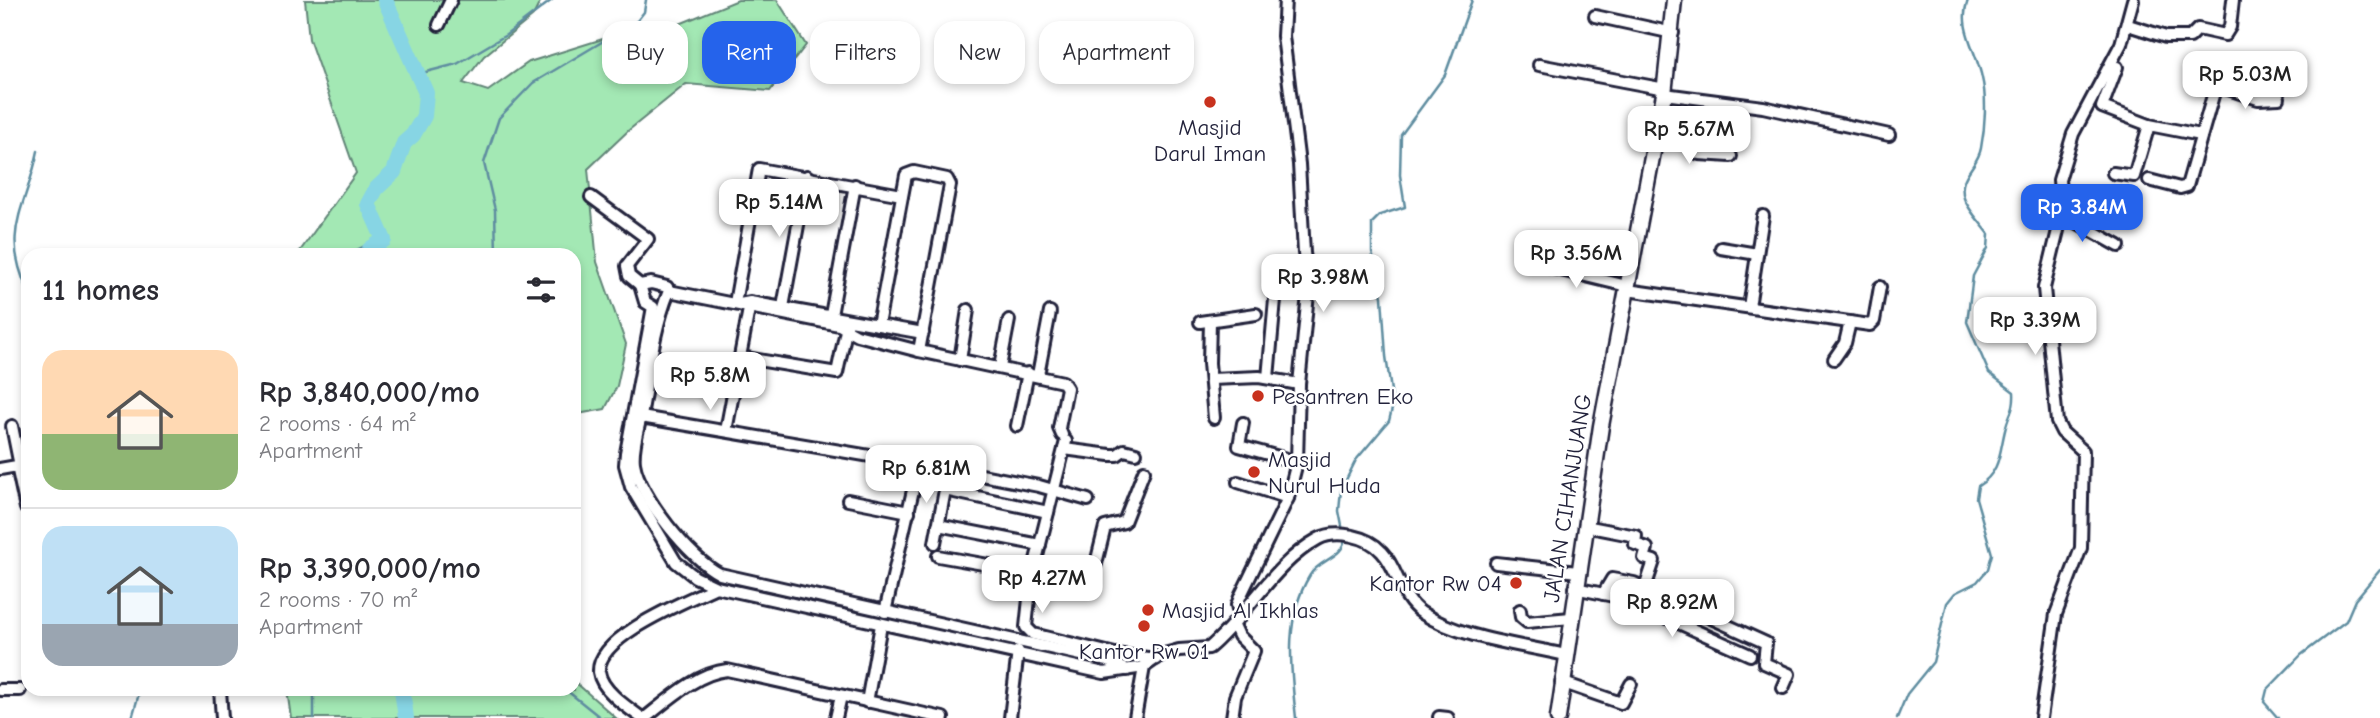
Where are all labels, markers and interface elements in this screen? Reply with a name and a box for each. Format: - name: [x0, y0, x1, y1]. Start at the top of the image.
- chip: Buy: [602, 21, 688, 84]
- chip: Rent: [702, 21, 796, 84]
- chip: Filters: [810, 21, 920, 84]
- chip: New: [934, 21, 1025, 84]
- chip: Apartment: [1039, 21, 1194, 84]
- pin: Rp 5.03M: [2173, 52, 2317, 111]
- text: Rp 5.03M: [2199, 60, 2292, 87]
- marker: Masjid Darul Iman: [1202, 94, 1218, 110]
- pin: Rp 5.67M: [1617, 106, 1761, 166]
- place label: Masjid Darul Iman: [1154, 114, 1266, 167]
- text: Rp 5.67M: [1644, 115, 1734, 142]
- pin: Rp 5.14M: [707, 180, 851, 239]
- pin: Rp 3.84M: [2010, 184, 2154, 244]
- text: Rp 5.14M: [735, 188, 823, 215]
- text: Rp 3.84M: [2037, 193, 2127, 220]
- pin: Rp 3.56M: [1504, 230, 1648, 290]
- text: Rp 3.56M: [1530, 239, 1622, 266]
- pin: Rp 3.98M: [1251, 254, 1395, 314]
- text: Rp 3.98M: [1277, 263, 1369, 290]
- icon: filters: [522, 271, 560, 309]
- text: 11 homes: [42, 273, 159, 308]
- pin: Rp 3.39M: [1963, 298, 2107, 357]
- text: Rp 3.39M: [1990, 306, 2081, 333]
- pin: Rp 5.8M: [645, 352, 775, 412]
- text: Rp 5.8M: [670, 361, 750, 388]
- text: Rp 3,840,000/mo: [259, 375, 480, 410]
- icon: home: [98, 378, 182, 462]
- place label: Pesantren Eko: [1272, 383, 1413, 410]
- marker: Pesantren Eko: [1250, 388, 1266, 404]
- street label: JALAN CIHANJUANG: [1538, 392, 1597, 604]
- text: 2 rooms · 64 m²: [259, 410, 416, 437]
- text: Apartment: [259, 437, 362, 464]
- pin: Rp 6.81M: [854, 446, 998, 505]
- place label: Masjid Nurul Huda: [1268, 446, 1381, 499]
- text: Rp 6.81M: [881, 454, 971, 481]
- marker: Masjid Nurul Huda: [1246, 464, 1262, 480]
- text: Rp 3,390,000/mo: [259, 551, 481, 586]
- icon: home: [98, 554, 182, 638]
- pin: Rp 4.27M: [970, 556, 1114, 615]
- text: Rp 4.27M: [998, 564, 1086, 591]
- place label: Kantor Rw 04: [1369, 570, 1502, 597]
- marker: Kantor Rw 04: [1508, 575, 1524, 591]
- pin: Rp 8.92M: [1600, 580, 1744, 639]
- text: 2 rooms · 70 m²: [259, 586, 417, 613]
- text: Rp 8.92M: [1626, 588, 1718, 615]
- place label: Masjid Al Ikhlas: [1162, 597, 1318, 624]
- marker: Masjid Al Ikhlas: [1140, 602, 1156, 618]
- text: Apartment: [259, 613, 362, 640]
- marker: Kantor Rw 01: [1136, 618, 1152, 634]
- place label: Kantor Rw 01: [1079, 638, 1209, 665]

